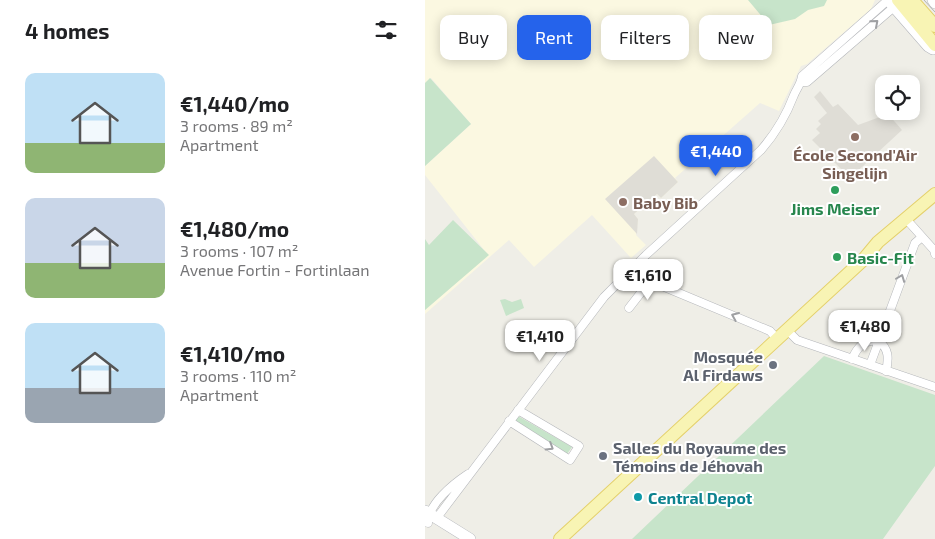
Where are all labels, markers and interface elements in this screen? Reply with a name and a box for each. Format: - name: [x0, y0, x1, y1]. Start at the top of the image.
- chip: Buy: [440, 15, 507, 60]
- chip: Rent: [517, 15, 591, 60]
- chip: Filters: [601, 15, 689, 60]
- chip: New: [699, 15, 772, 60]
- icon: filters: [372, 16, 400, 44]
- text: 4 homes: [25, 18, 109, 43]
- one-way arrow: [869, 20, 878, 29]
- map controls: [875, 75, 920, 120]
- button: locate: [875, 75, 920, 120]
- text: €1,440/mo: [180, 91, 289, 116]
- icon: home: [65, 93, 125, 153]
- text: 3 rooms · 89 m²: [180, 116, 293, 135]
- marker: École Second'Air Singelijn: [849, 131, 861, 143]
- pin: €1,440: [675, 134, 757, 177]
- text: Apartment: [180, 135, 259, 154]
- text: €1,440: [690, 141, 742, 160]
- place label: École Second'Air Singelijn: [793, 145, 917, 182]
- marker: Jims Meiser: [829, 184, 841, 196]
- place label: Baby Bib: [633, 193, 698, 213]
- marker: Baby Bib: [617, 196, 629, 208]
- place label: Jims Meiser: [791, 199, 880, 218]
- text: €1,480/mo: [180, 216, 289, 241]
- icon: home: [65, 218, 125, 278]
- text: 3 rooms · 107 m²: [180, 241, 298, 260]
- place label: Basic-Fit: [847, 248, 914, 267]
- marker: Basic-Fit: [831, 251, 843, 263]
- pin: €1,610: [607, 258, 689, 301]
- text: Avenue Fortin - Fortinlaan: [180, 260, 370, 279]
- text: €1,610: [624, 265, 672, 284]
- one-way arrow: [895, 275, 905, 283]
- pin: €1,480: [824, 310, 906, 352]
- one-way arrow: [731, 312, 740, 323]
- text: €1,480: [839, 316, 891, 335]
- pin: €1,410: [499, 320, 581, 362]
- text: €1,410: [516, 326, 564, 345]
- text: €1,410/mo: [180, 341, 285, 366]
- icon: home: [65, 343, 125, 403]
- place label: Mosquée Al Firdaws: [683, 347, 763, 384]
- marker: Mosquée Al Firdaws: [767, 359, 779, 371]
- text: 3 rooms · 110 m²: [180, 366, 297, 385]
- text: Apartment: [180, 385, 259, 404]
- place label: Salles du Royaume des Témoins de Jéhovah: [613, 438, 786, 475]
- one-way arrow: [545, 441, 554, 451]
- marker: Salles du Royaume des Témoins de Jéhovah: [597, 450, 609, 462]
- place label: Central Depot: [648, 488, 753, 507]
- marker: Central Depot: [632, 491, 644, 503]

